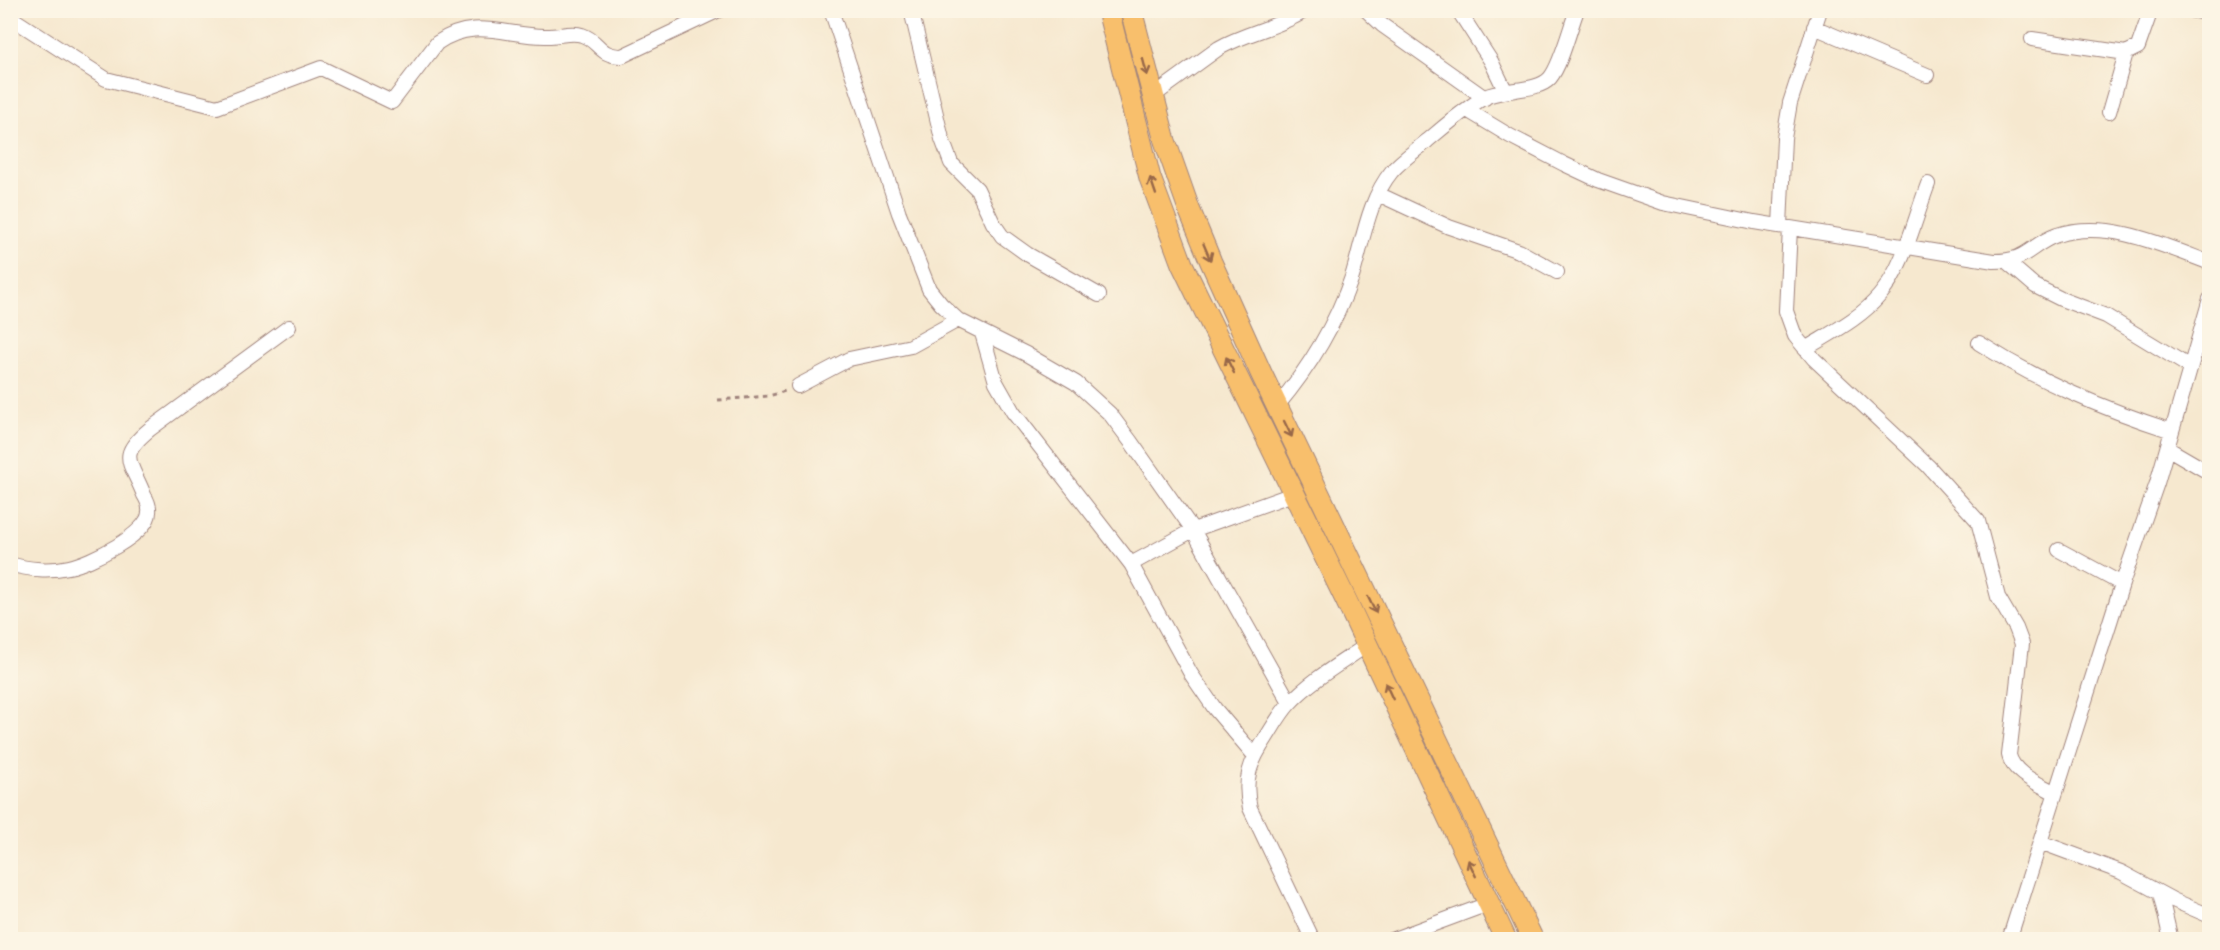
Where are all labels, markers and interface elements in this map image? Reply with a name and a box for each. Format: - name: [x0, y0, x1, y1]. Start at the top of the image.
- one-way arrow: [1139, 58, 1151, 77]
- one-way arrow: [1147, 177, 1158, 196]
- one-way arrow: [1202, 242, 1213, 261]
- one-way arrow: [1224, 356, 1236, 374]
- one-way arrow: [1282, 420, 1294, 438]
- one-way arrow: [1367, 596, 1379, 614]
- one-way arrow: [1382, 683, 1394, 701]
- one-way arrow: [1465, 859, 1477, 877]

